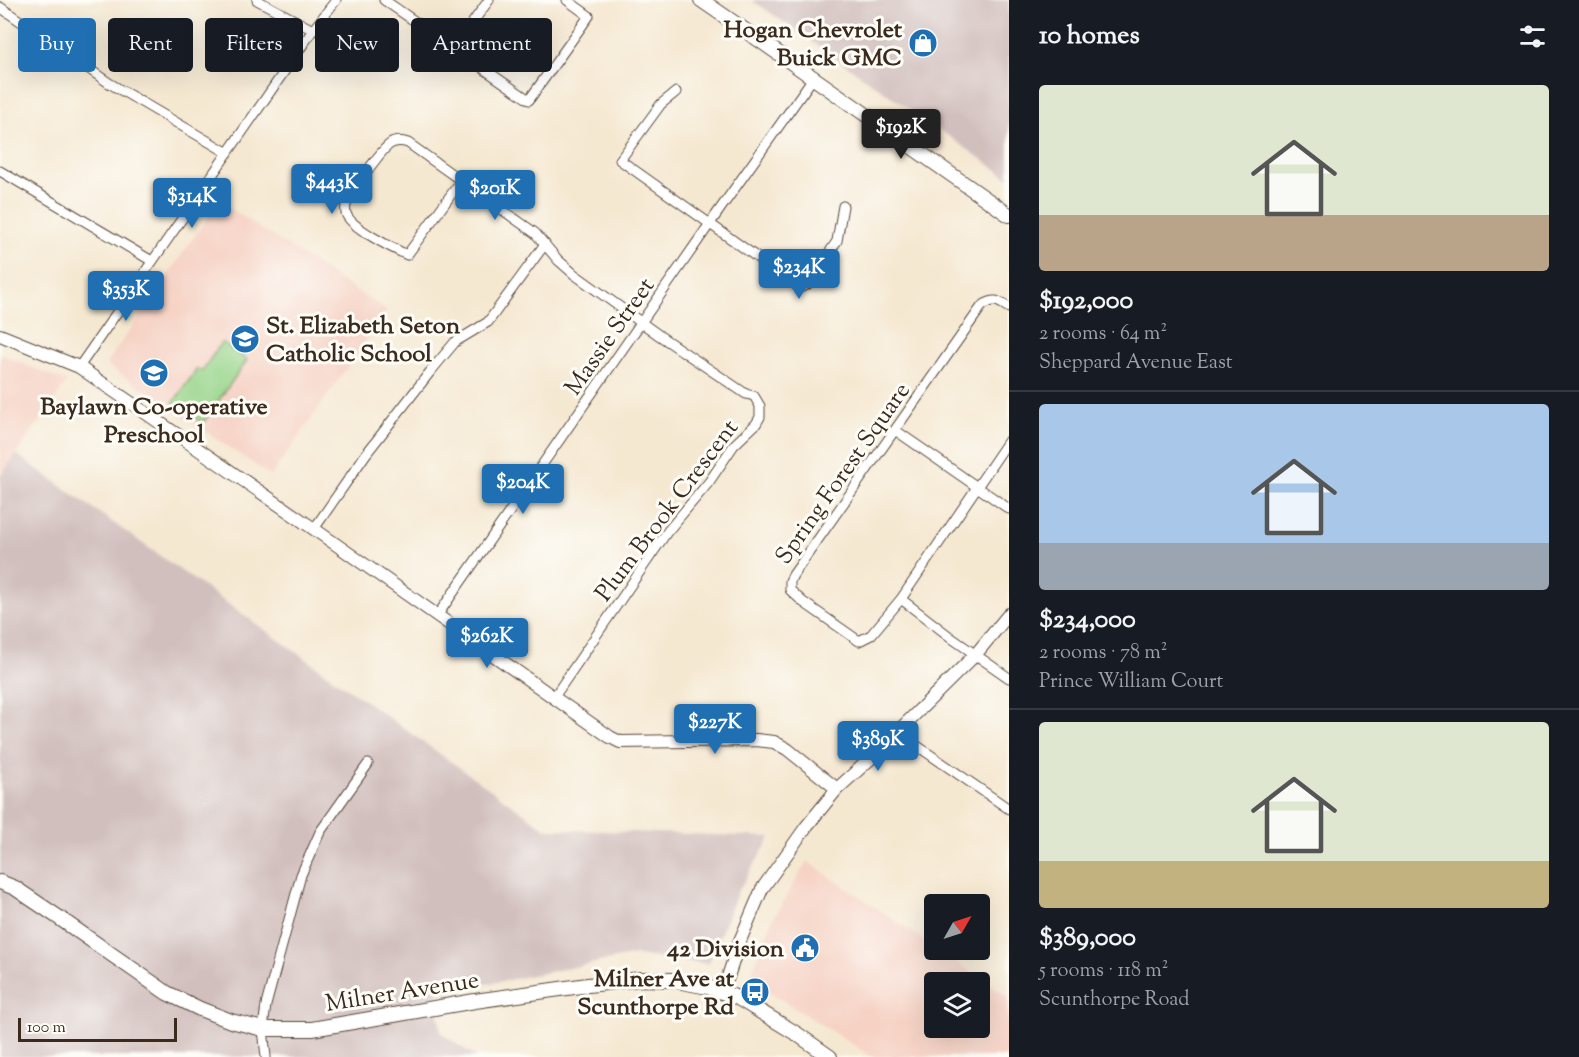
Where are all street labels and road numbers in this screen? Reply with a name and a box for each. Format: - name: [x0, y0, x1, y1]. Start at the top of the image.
- street label: Massie Street: [557, 271, 664, 403]
- street label: Spring Forest Square: [768, 376, 919, 572]
- street label: Plum Brook Crescent: [588, 413, 747, 609]
- street label: Milner Avenue: [323, 964, 482, 1022]

